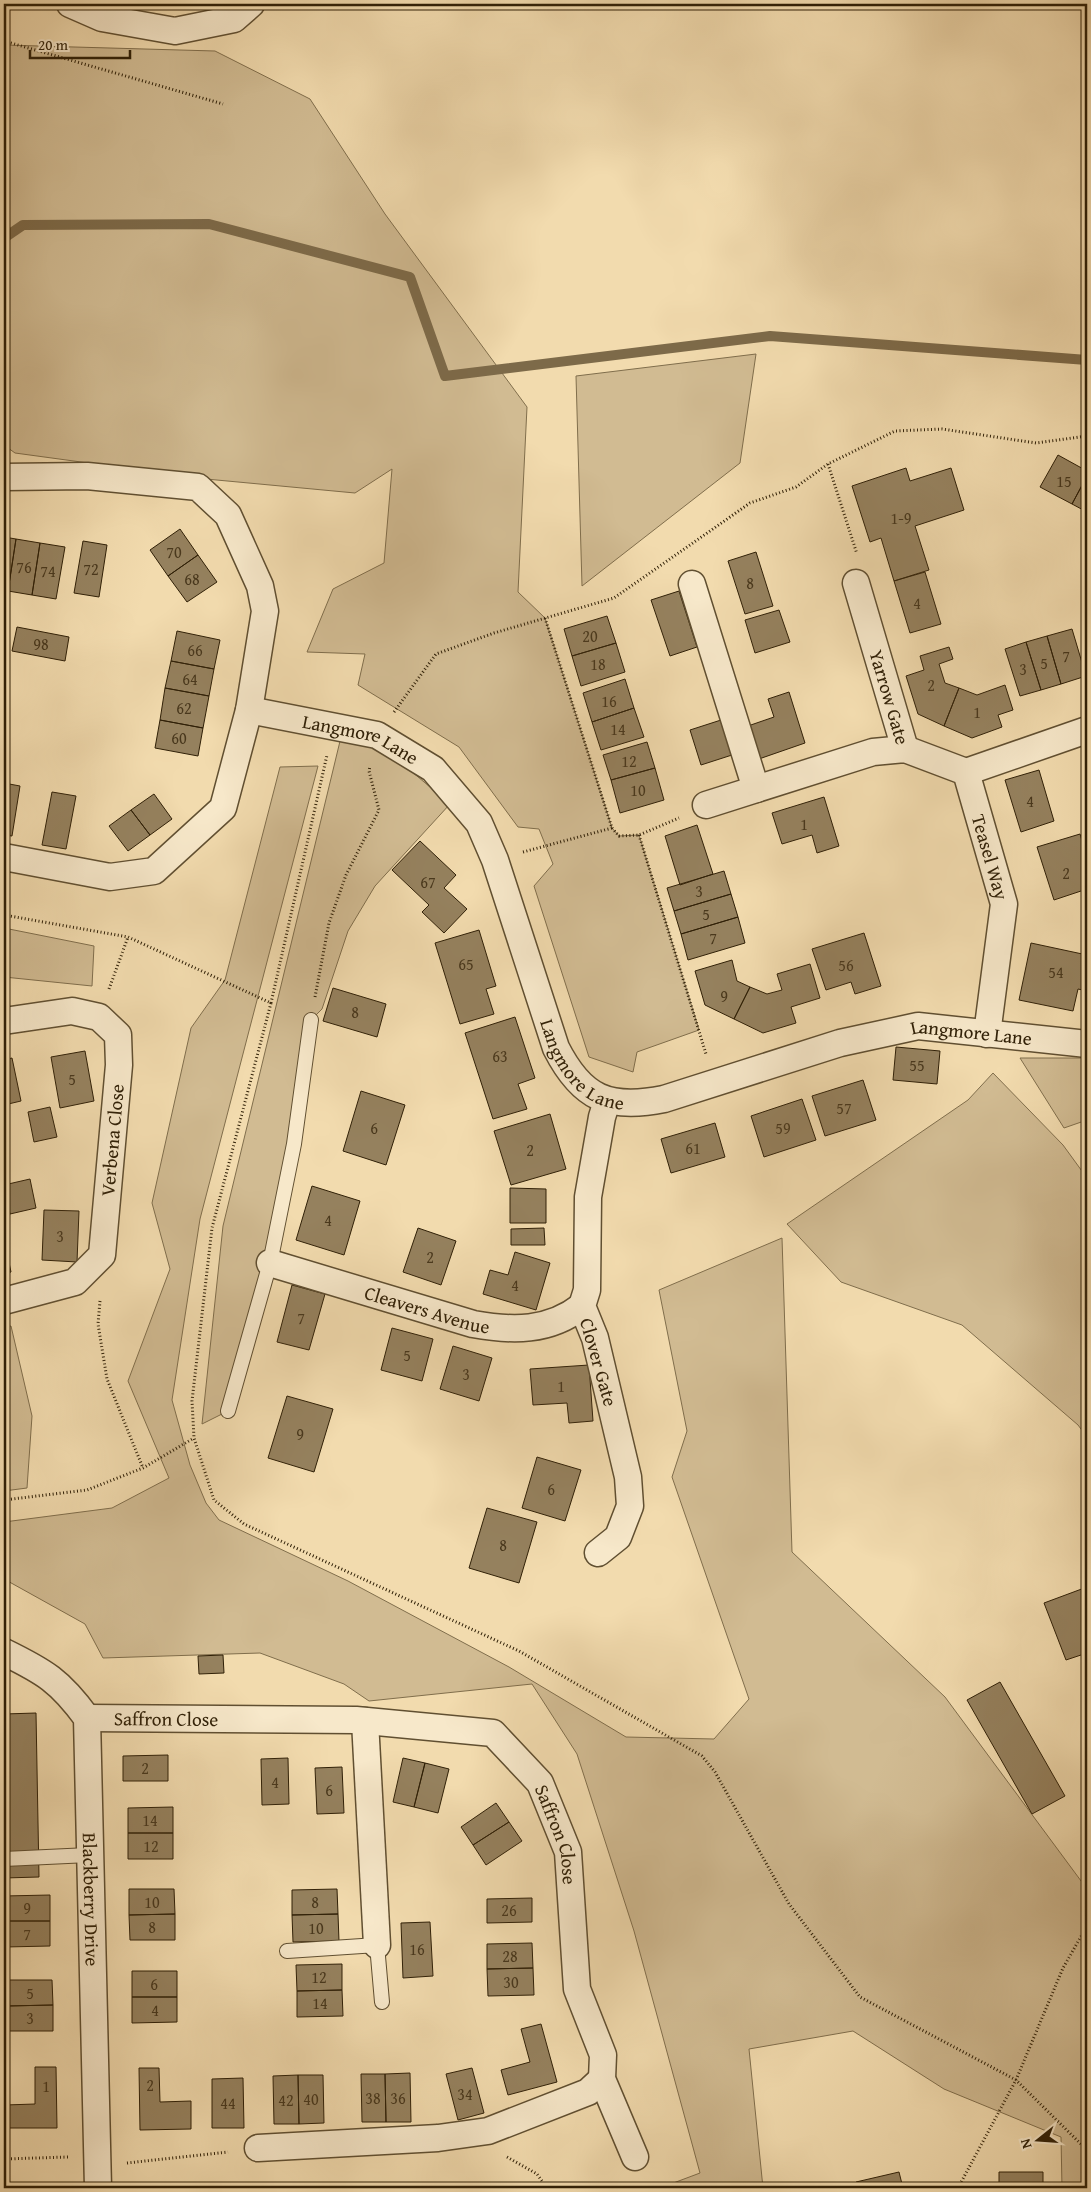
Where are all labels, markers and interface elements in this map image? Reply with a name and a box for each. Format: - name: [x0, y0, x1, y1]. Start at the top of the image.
- scale bar: [30, 28, 130, 60]
- text: 20 m: [38, 34, 69, 55]
- house number: 15: [1056, 469, 1072, 493]
- house number: 1-9: [891, 506, 912, 530]
- house number: 70: [166, 540, 182, 564]
- house number: 76: [16, 555, 32, 579]
- house number: 72: [83, 557, 99, 581]
- house number: 74: [40, 559, 56, 583]
- house number: 68: [184, 567, 200, 591]
- house number: 8: [746, 571, 754, 595]
- house number: 4: [913, 591, 921, 615]
- house number: 20: [582, 624, 598, 648]
- house number: 98: [33, 632, 49, 656]
- house number: 66: [187, 638, 203, 662]
- house number: 7: [1062, 644, 1070, 668]
- street label: Yarrow Gate: [862, 646, 917, 748]
- house number: 5: [1040, 651, 1048, 675]
- house number: 18: [590, 652, 606, 676]
- house number: 3: [1019, 657, 1027, 681]
- house number: 64: [182, 667, 198, 691]
- house number: 2: [927, 673, 935, 697]
- house number: 16: [601, 689, 617, 713]
- house number: 62: [176, 696, 192, 720]
- house number: 1: [973, 700, 981, 724]
- street label: Langmore Lane: [300, 707, 424, 771]
- house number: 14: [610, 717, 626, 741]
- house number: 60: [171, 726, 187, 750]
- house number: 12: [621, 749, 637, 773]
- house number: 10: [630, 778, 646, 802]
- house number: 4: [1026, 789, 1034, 813]
- street label: Teasel Way: [965, 811, 1016, 904]
- house number: 1: [800, 812, 808, 836]
- house number: 2: [1062, 861, 1070, 885]
- house number: 67: [420, 870, 436, 894]
- house number: 3: [695, 879, 703, 903]
- house number: 5: [702, 902, 710, 926]
- house number: 7: [709, 926, 717, 950]
- house number: 65: [458, 952, 474, 976]
- house number: 56: [838, 953, 854, 977]
- house number: 54: [1048, 960, 1064, 984]
- house number: 9: [720, 984, 728, 1008]
- house number: 8: [351, 1000, 359, 1024]
- street label: Langmore Lane: [908, 1012, 1033, 1052]
- street label: Langmore Lane: [533, 1015, 626, 1117]
- house number: 63: [492, 1044, 508, 1068]
- house number: 55: [909, 1053, 925, 1077]
- house number: 5: [68, 1067, 76, 1091]
- street label: Verbena Close: [93, 1083, 131, 1197]
- house number: 57: [836, 1096, 852, 1120]
- house number: 6: [370, 1116, 378, 1140]
- house number: 59: [775, 1116, 791, 1140]
- house number: 61: [685, 1136, 701, 1160]
- house number: 2: [526, 1138, 534, 1162]
- house number: 4: [324, 1208, 332, 1232]
- house number: 3: [56, 1224, 64, 1248]
- house number: 2: [426, 1245, 434, 1269]
- house number: 4: [511, 1273, 519, 1297]
- street label: Cleavers Avenue: [361, 1278, 492, 1340]
- house number: 7: [297, 1306, 305, 1330]
- street label: Clover Gate: [573, 1315, 625, 1410]
- house number: 5: [403, 1343, 411, 1367]
- house number: 3: [462, 1362, 470, 1386]
- house number: 1: [557, 1374, 565, 1398]
- house number: 9: [296, 1422, 304, 1446]
- house number: 6: [547, 1477, 555, 1501]
- house number: 8: [499, 1533, 507, 1557]
- street label: Saffron Close: [114, 1704, 218, 1733]
- house number: 2: [141, 1756, 149, 1780]
- house number: 4: [271, 1770, 279, 1794]
- house number: 6: [325, 1778, 333, 1802]
- street label: Saffron Close: [528, 1780, 584, 1885]
- house number: 14: [142, 1808, 158, 1832]
- street label: Blackberry Drive: [76, 1832, 107, 1967]
- house number: 12: [143, 1834, 159, 1858]
- house number: 10: [144, 1890, 160, 1914]
- house number: 8: [311, 1890, 319, 1914]
- house number: 9: [23, 1896, 31, 1920]
- house number: 26: [501, 1898, 517, 1922]
- house number: 8: [148, 1915, 156, 1939]
- house number: 10: [308, 1916, 324, 1940]
- house number: 7: [23, 1922, 31, 1946]
- house number: 16: [409, 1937, 425, 1961]
- house number: 28: [502, 1944, 518, 1968]
- house number: 12: [311, 1965, 327, 1989]
- house number: 30: [503, 1970, 519, 1994]
- house number: 6: [150, 1972, 158, 1996]
- house number: 5: [26, 1981, 34, 2005]
- house number: 14: [312, 1991, 328, 2015]
- house number: 4: [151, 1998, 159, 2022]
- house number: 3: [26, 2006, 34, 2030]
- house number: 2: [146, 2073, 154, 2097]
- house number: 1: [42, 2074, 50, 2098]
- house number: 34: [457, 2082, 473, 2106]
- house number: 38: [365, 2086, 381, 2110]
- house number: 36: [390, 2086, 406, 2110]
- house number: 40: [303, 2087, 319, 2111]
- house number: 42: [278, 2088, 294, 2112]
- house number: 44: [220, 2091, 236, 2115]
- north arrow: [1014, 2114, 1064, 2164]
- text: N: [1014, 2136, 1036, 2151]

